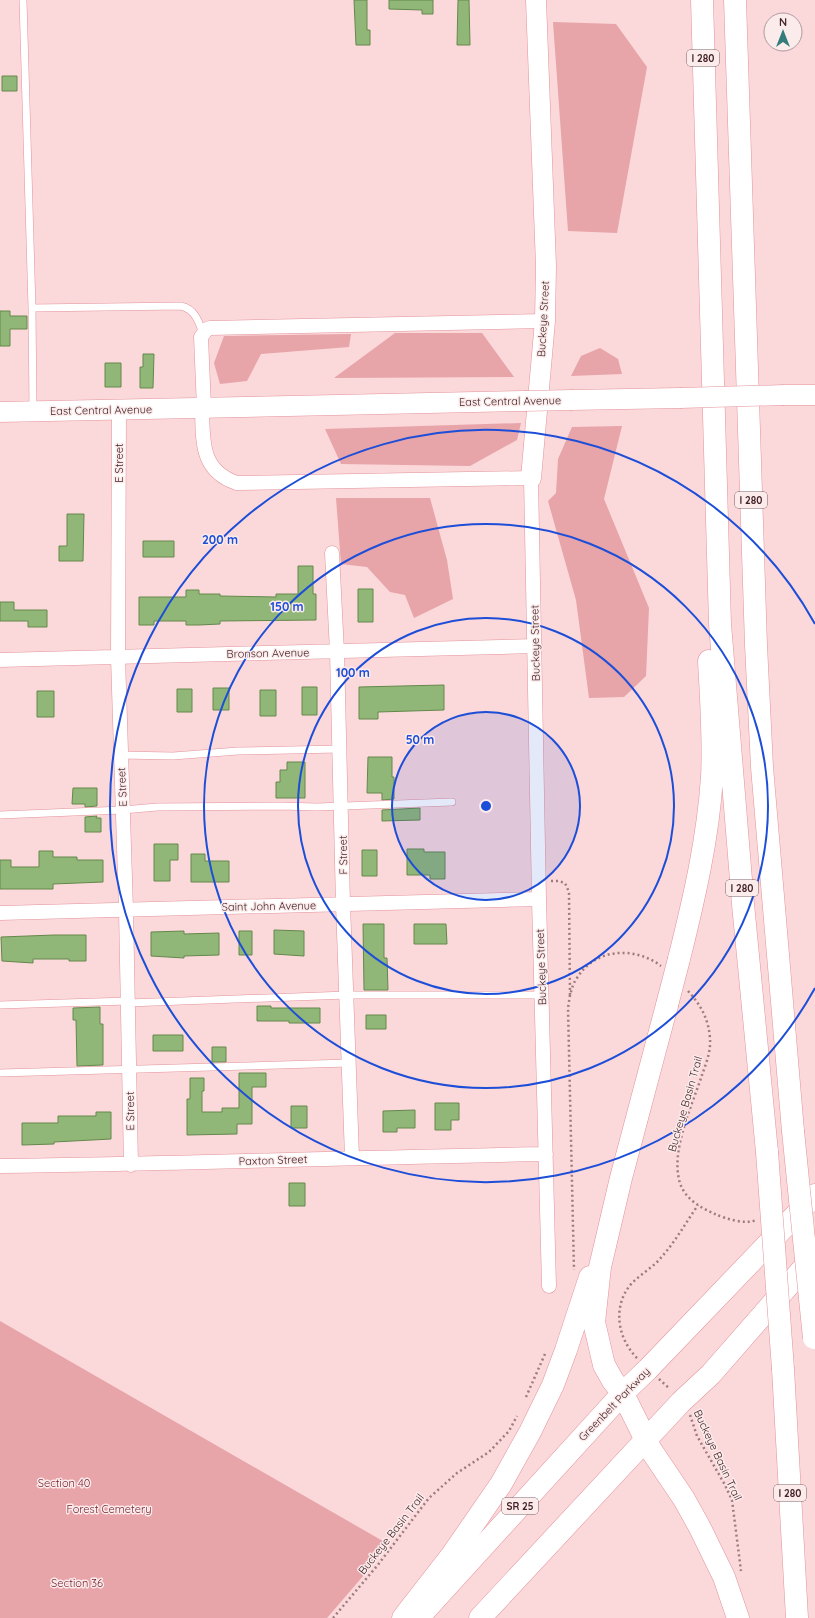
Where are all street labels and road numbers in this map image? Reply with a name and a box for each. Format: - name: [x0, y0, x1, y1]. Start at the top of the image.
- road number: I 280: [687, 50, 719, 66]
- street label: Buckeye Street: [534, 280, 552, 358]
- street label: East Central Avenue: [459, 393, 561, 409]
- street label: East Central Avenue: [50, 402, 152, 418]
- street label: E Street: [112, 443, 126, 483]
- road number: I 280: [735, 492, 767, 508]
- street label: Buckeye Street: [527, 604, 543, 681]
- street label: Bronson Avenue: [226, 645, 310, 661]
- street label: E Street: [114, 767, 130, 807]
- street label: F Street: [336, 835, 350, 875]
- road number: I 280: [726, 880, 758, 896]
- street label: Saint John Avenue: [222, 898, 316, 914]
- street label: Buckeye Street: [533, 928, 549, 1005]
- street label: Buckeye Basin Trail: [665, 1055, 705, 1153]
- street label: E Street: [123, 1091, 137, 1131]
- street label: Paxton Street: [238, 1152, 308, 1168]
- street label: Greenbelt Parkway: [575, 1364, 653, 1444]
- street label: Buckeye Basin Trail: [691, 1407, 745, 1503]
- road number: I 280: [774, 1485, 806, 1501]
- street label: Buckeye Basin Trail: [355, 1491, 427, 1577]
- road number: SR 25: [502, 1498, 538, 1514]

